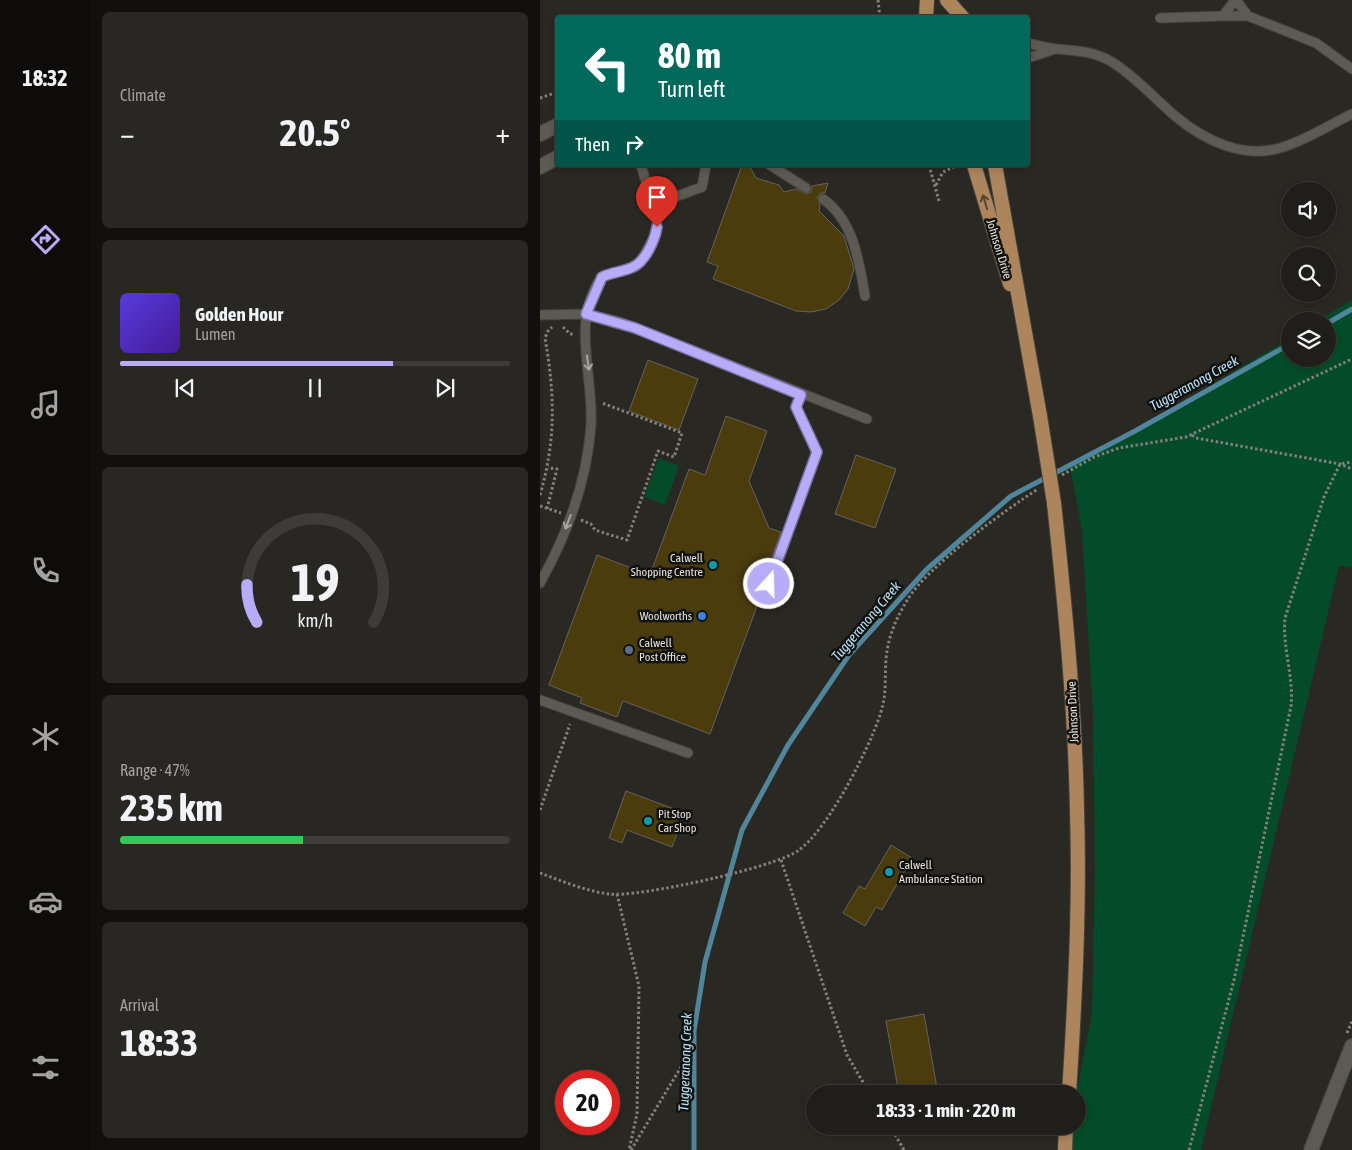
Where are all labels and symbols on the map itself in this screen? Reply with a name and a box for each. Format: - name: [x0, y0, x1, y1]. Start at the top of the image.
- pin: [636, 176, 678, 227]
- one-way arrow: [980, 195, 989, 211]
- street label: Johnson Drive: [983, 217, 1015, 281]
- water label: Tuggeranong Creek: [1147, 352, 1242, 414]
- one-way arrow: [583, 354, 593, 370]
- one-way arrow: [563, 514, 573, 529]
- place label: Calwell Shopping Centre: [631, 551, 704, 579]
- position arrow: [742, 557, 794, 609]
- marker: Calwell Shopping Centre: [707, 559, 719, 571]
- water label: Tuggeranong Creek: [828, 577, 904, 664]
- place label: Woolworths: [640, 609, 692, 623]
- marker: Woolworths: [696, 610, 708, 622]
- place label: Calwell Post Office: [639, 636, 686, 664]
- marker: Calwell Post Office: [623, 644, 635, 656]
- street label: Johnson Drive: [1064, 681, 1082, 743]
- place label: Pit Stop Car Shop: [658, 807, 697, 835]
- marker: Pit Stop Car Shop: [642, 815, 654, 827]
- place label: Calwell Ambulance Station: [899, 858, 983, 886]
- marker: Calwell Ambulance Station: [883, 866, 895, 878]
- water label: Tuggeranong Creek: [675, 1012, 695, 1112]
- speed limit sign: 20: [555, 1070, 620, 1135]

